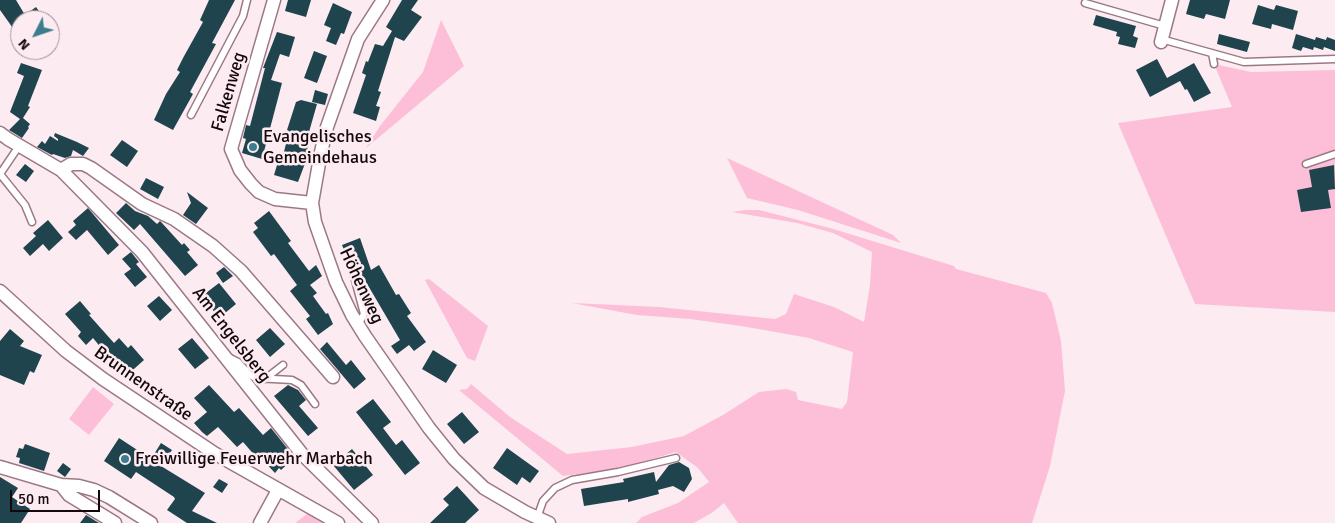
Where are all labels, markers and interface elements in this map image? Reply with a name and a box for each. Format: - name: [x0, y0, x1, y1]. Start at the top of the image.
- north arrow: [10, 10, 60, 60]
- text: N: [14, 35, 34, 54]
- street label: Falkenweg: [207, 50, 251, 134]
- place label: Evangelisches Gemeindehaus: [263, 126, 377, 168]
- marker: Evangelisches Gemeindehaus: [247, 141, 259, 153]
- street label: Höhenweg: [334, 245, 388, 327]
- street label: Am Engelsberg: [187, 283, 275, 387]
- street label: Brunnenstraße: [89, 342, 197, 426]
- place label: Freiwillige Feuerwehr Marbach: [135, 448, 373, 470]
- marker: Freiwillige Feuerwehr Marbach: [119, 453, 131, 465]
- scale bar: [12, 480, 102, 512]
- text: 50 m: [18, 490, 49, 508]

